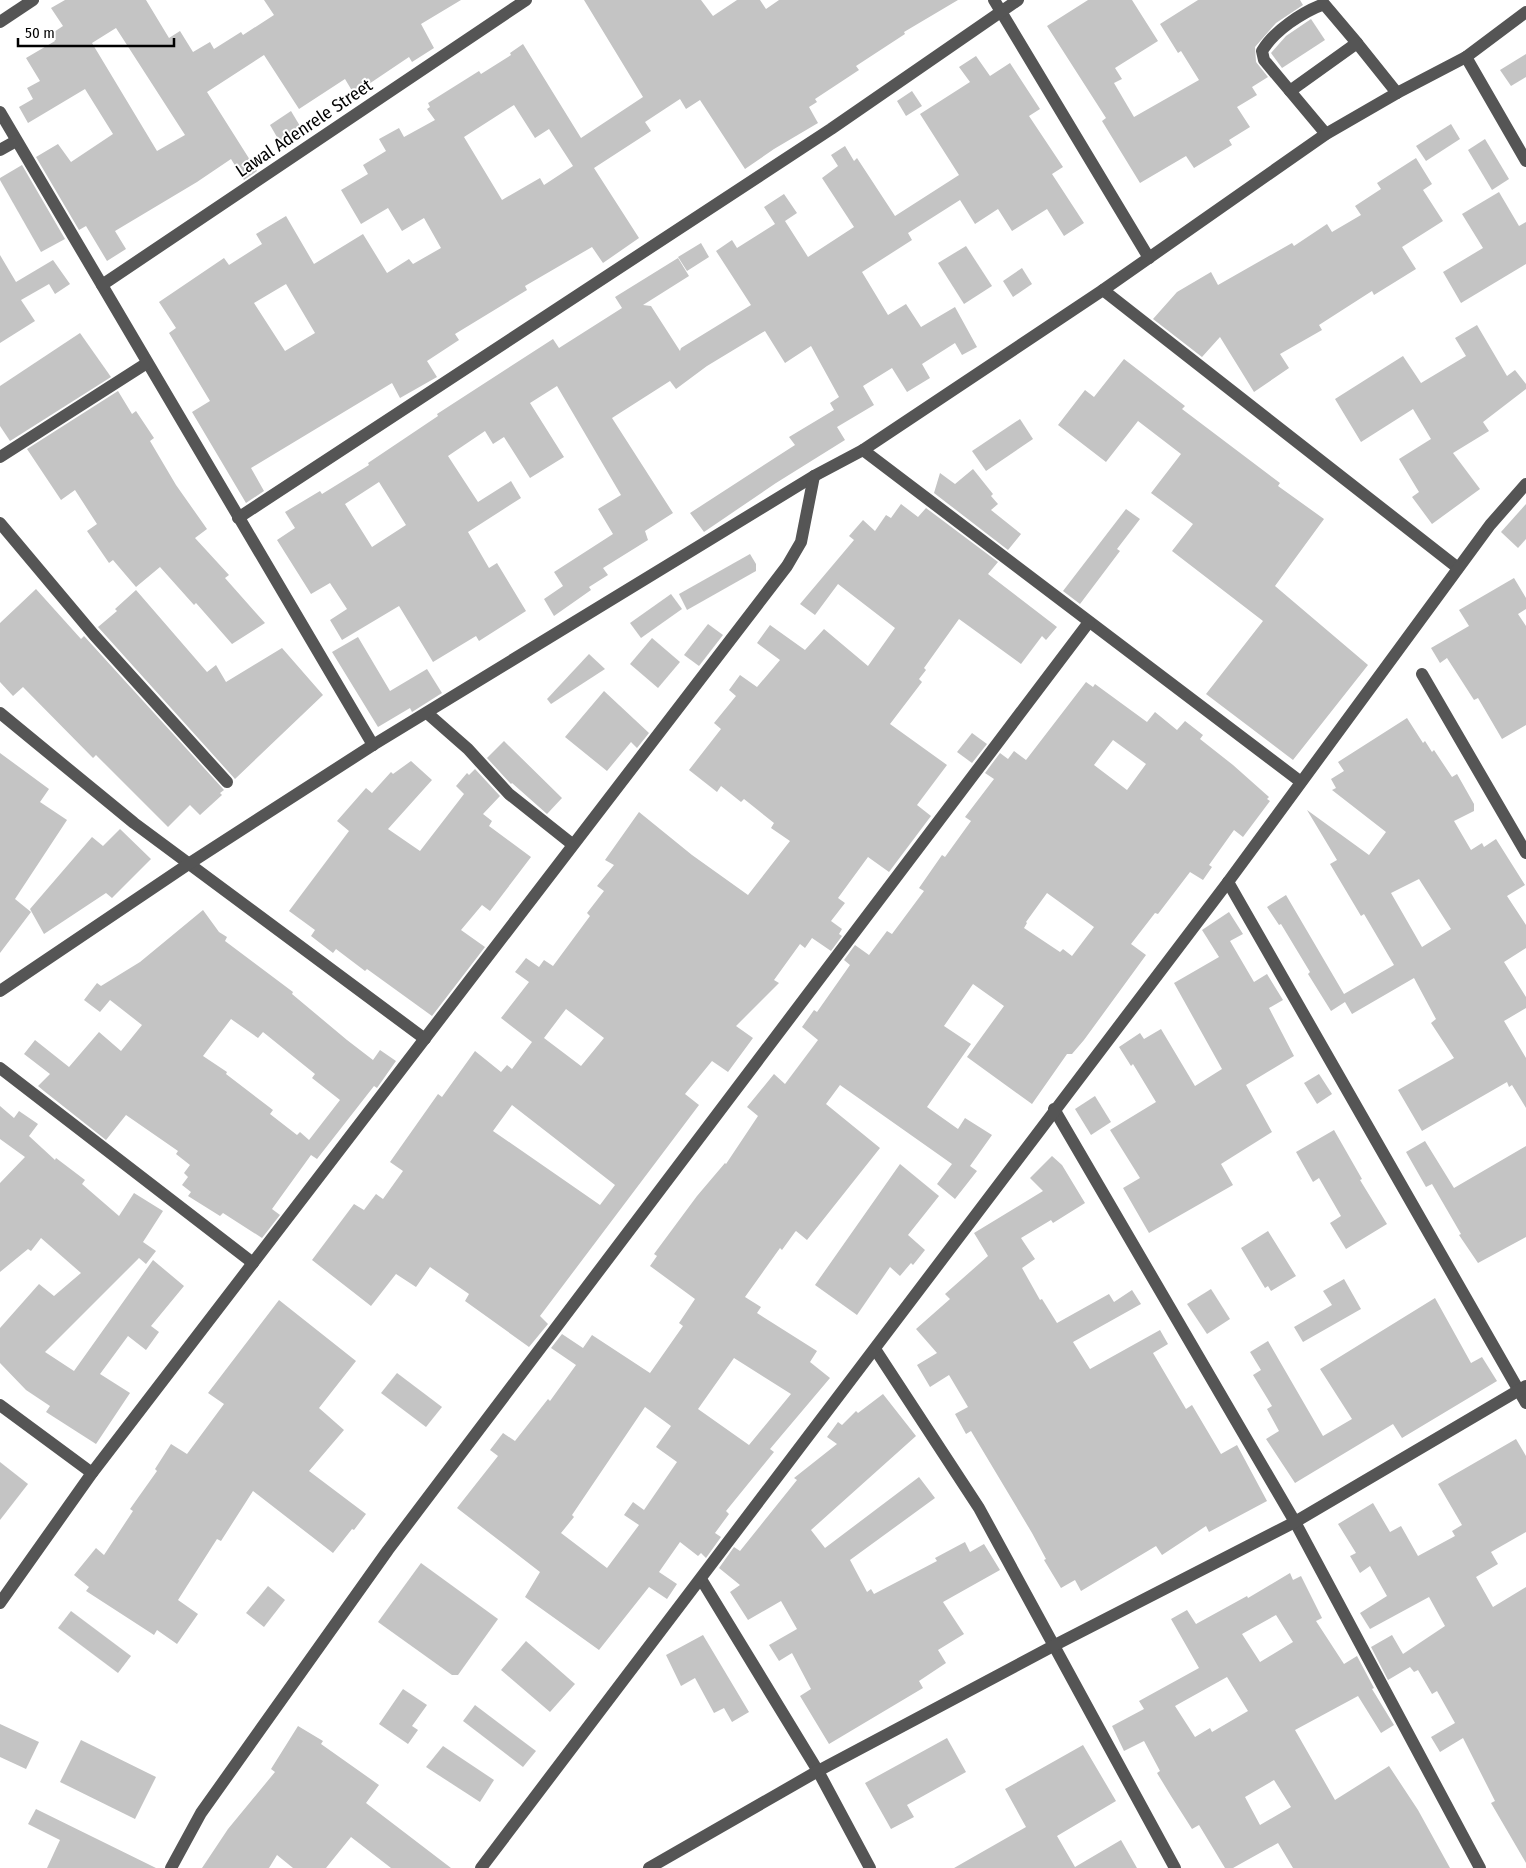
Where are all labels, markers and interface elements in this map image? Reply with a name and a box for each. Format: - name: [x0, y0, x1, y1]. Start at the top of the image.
- scale bar: [18, 15, 174, 47]
- text: 50 m: [25, 24, 55, 42]
- street label: Lawal Adenrele Street: [232, 74, 377, 182]

